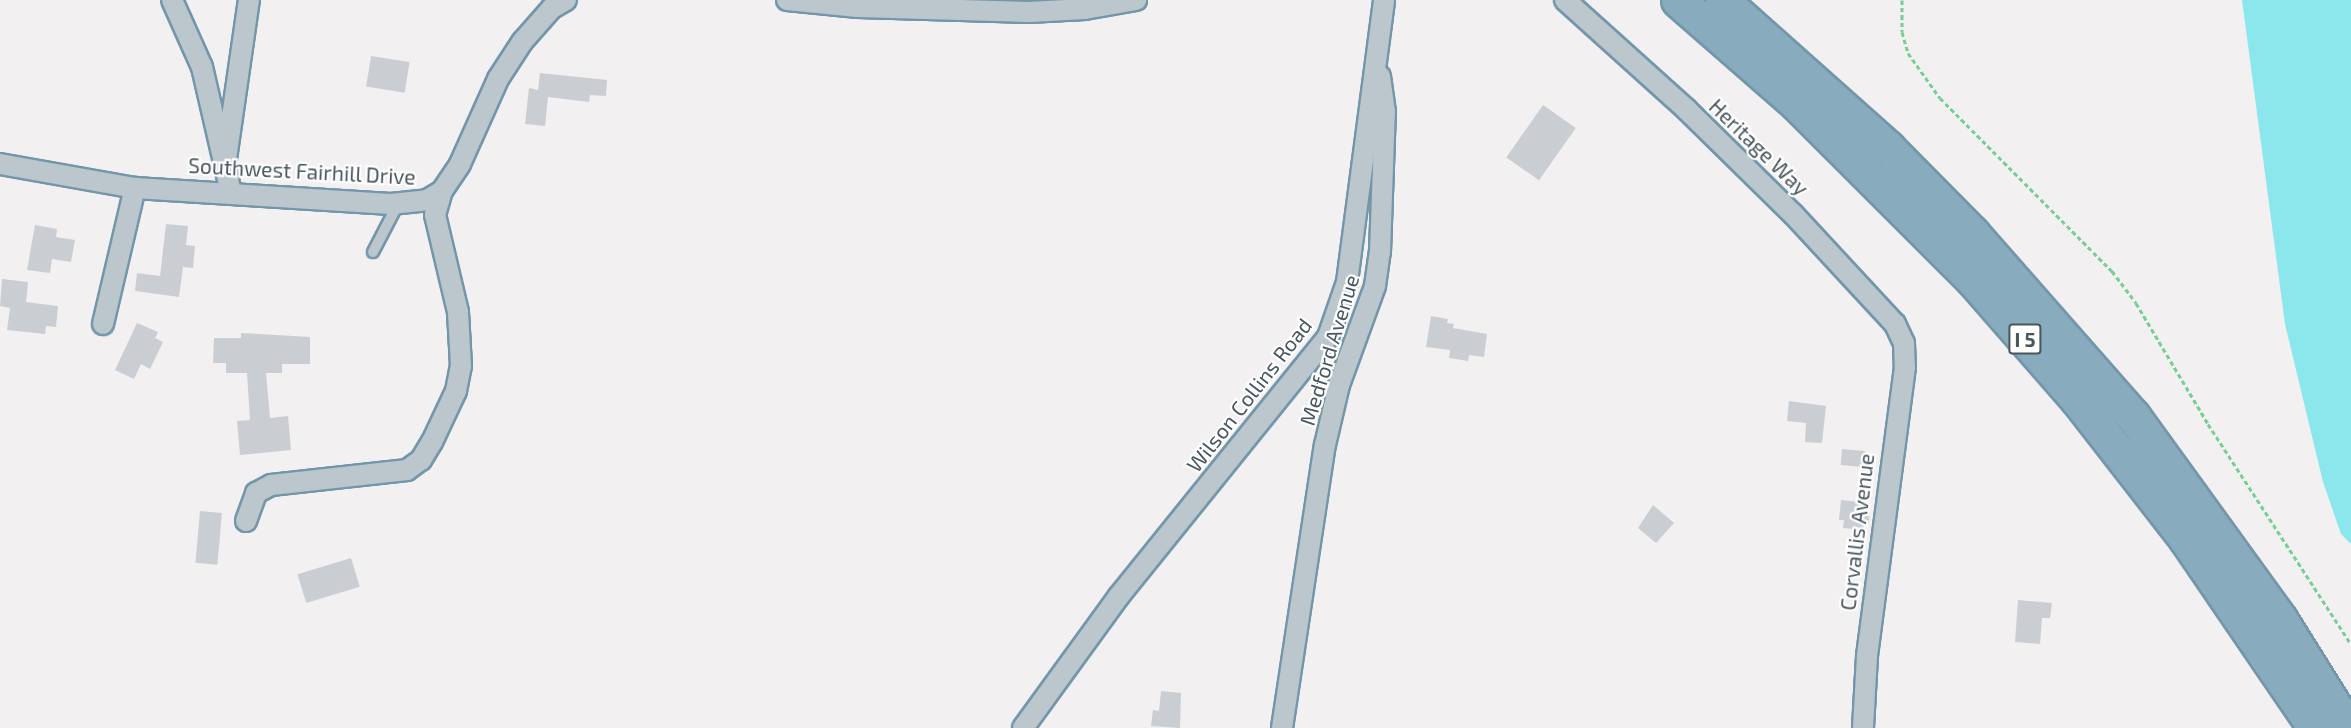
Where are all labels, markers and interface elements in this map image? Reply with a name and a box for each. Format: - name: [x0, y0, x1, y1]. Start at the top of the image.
- street label: Heritage Way: [1704, 93, 1814, 201]
- street label: Southwest Fairhill Drive: [187, 152, 417, 190]
- street label: Medford Avenue: [1294, 271, 1364, 429]
- street label: Wilson Collins Road: [1181, 313, 1317, 477]
- road number: I 5: [2007, 322, 2043, 356]
- street label: Corvallis Avenue: [1835, 452, 1879, 612]

